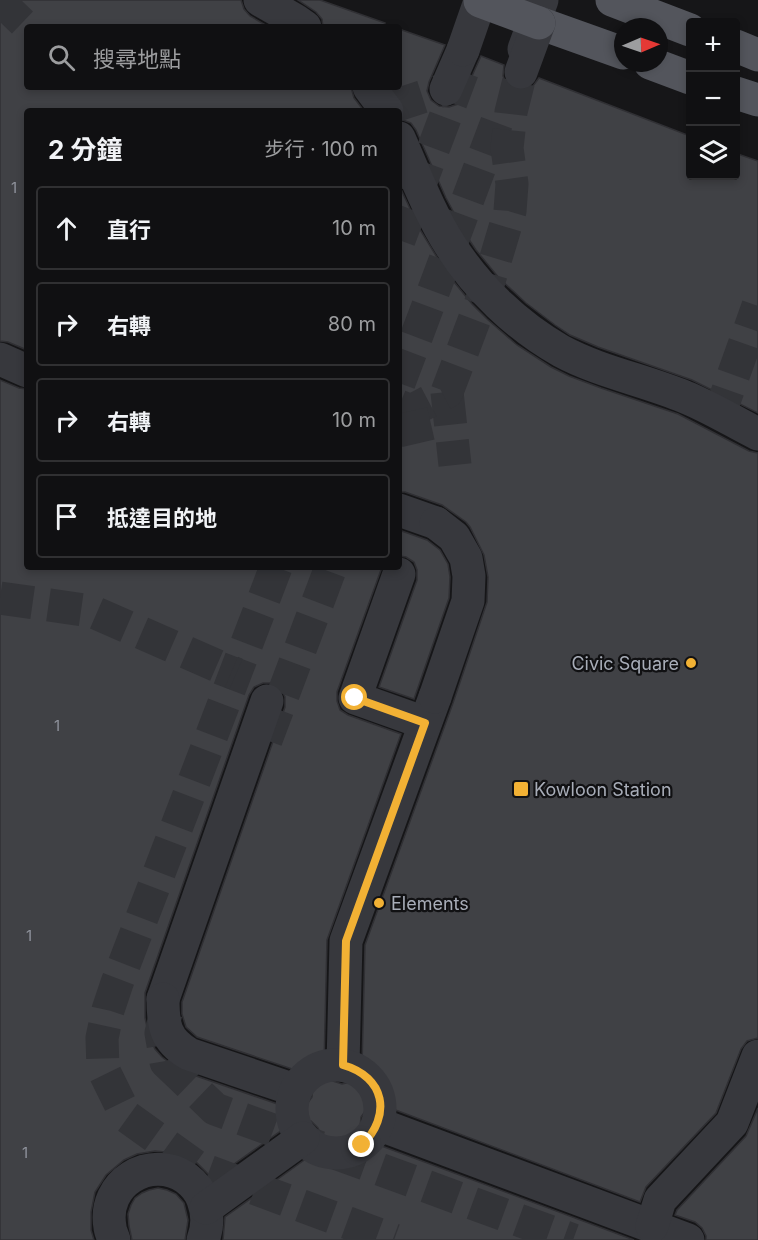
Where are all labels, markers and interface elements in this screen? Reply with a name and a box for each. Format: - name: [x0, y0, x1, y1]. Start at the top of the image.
- north arrow: [614, 18, 668, 72]
- map controls: [686, 18, 740, 180]
- button: +: [686, 18, 740, 72]
- search box: [24, 24, 402, 90]
- icon: search: [45, 41, 78, 74]
- text: 搜尋地點: [93, 46, 181, 72]
- button: −: [686, 72, 740, 126]
- button: layers: [686, 126, 740, 180]
- text: 2 分鐘: [48, 134, 123, 165]
- text: 步行 · 100 m: [264, 137, 378, 161]
- house number: 1: [11, 178, 17, 197]
- icon: ahead: [50, 212, 83, 245]
- text: 10 m: [332, 216, 376, 240]
- text: 直行: [107, 217, 151, 243]
- icon: right: [50, 308, 83, 341]
- text: 80 m: [328, 312, 376, 336]
- text: 右轉: [107, 313, 151, 339]
- icon: right: [50, 404, 83, 437]
- text: 10 m: [332, 408, 376, 432]
- text: 右轉: [107, 409, 151, 435]
- icon: arrive: [50, 500, 83, 533]
- text: 抵達目的地: [107, 505, 217, 531]
- place label: Civic Square: [571, 653, 679, 674]
- marker: Civic Square: [684, 656, 698, 670]
- route start: [341, 684, 367, 710]
- house number: 1: [54, 716, 60, 735]
- place label: Kowloon Station: [534, 779, 672, 800]
- marker: Kowloon Station: [512, 780, 530, 798]
- place label: Elements: [391, 893, 469, 914]
- marker: Elements: [372, 896, 386, 910]
- house number: 1: [26, 926, 32, 945]
- route end: [348, 1131, 374, 1157]
- house number: 1: [22, 1143, 28, 1162]

